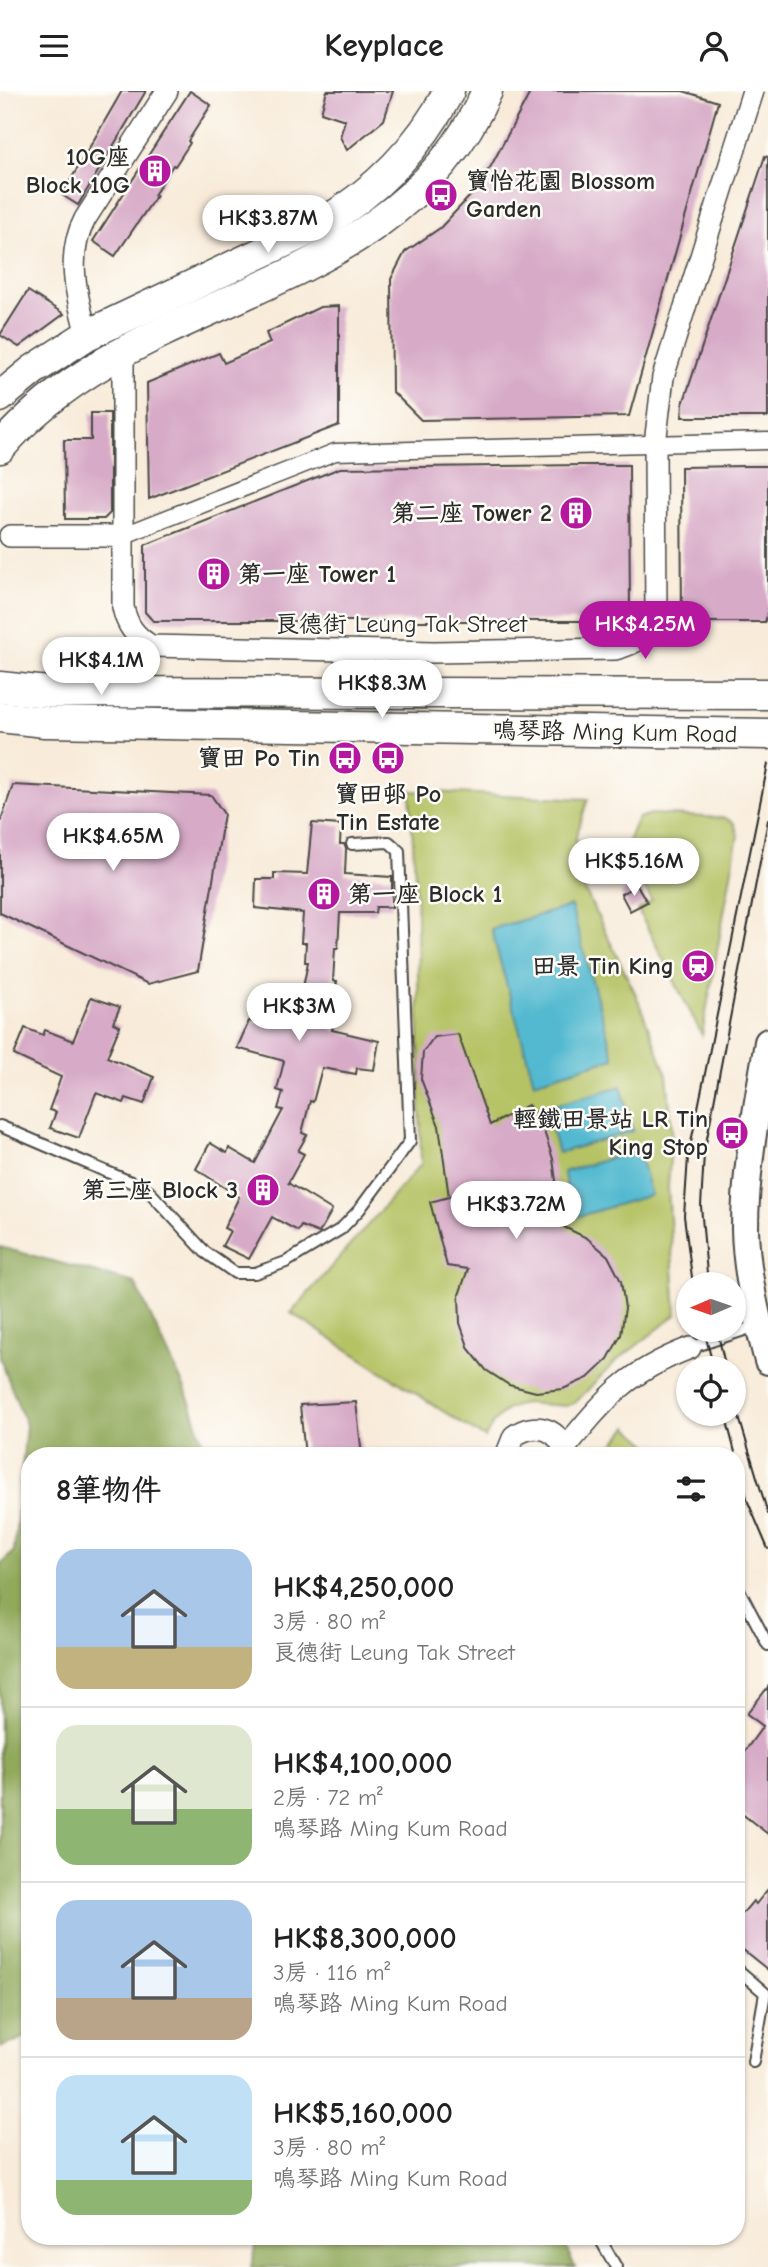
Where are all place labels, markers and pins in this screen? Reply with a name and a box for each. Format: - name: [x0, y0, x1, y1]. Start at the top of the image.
- place label: 10G座 Block 10G: [26, 143, 130, 199]
- building icon: 10G座 Block 10G: [136, 152, 174, 190]
- place label: 寶怡花園 Blossom Garden: [466, 167, 655, 223]
- bus stop icon: 寶怡花園 Blossom Garden: [422, 176, 460, 214]
- pin: HK$3.87M: [196, 195, 340, 255]
- building icon: 第二座 Tower 2: [557, 494, 595, 532]
- place label: 第二座 Tower 2: [392, 499, 552, 527]
- building icon: 第一座 Tower 1: [195, 555, 233, 593]
- place label: 第一座 Tower 1: [238, 560, 396, 588]
- pin: HK$4.25M: [573, 601, 717, 661]
- pin: HK$4.1M: [36, 637, 166, 697]
- pin: HK$8.3M: [317, 661, 447, 720]
- bus stop icon: 寶田 Po Tin: [326, 739, 364, 777]
- bus stop icon: 寶田邨 Po Tin Estate: [369, 739, 407, 777]
- place label: 寶田 Po Tin: [198, 744, 320, 772]
- place label: 寶田邨 Po Tin Estate: [335, 780, 441, 836]
- pin: HK$4.65M: [41, 813, 185, 873]
- pin: HK$5.16M: [562, 839, 706, 898]
- building icon: 第一座 Block 1: [305, 875, 343, 913]
- place label: 第一座 Block 1: [348, 880, 502, 908]
- station icon: 田景 Tin King: [679, 947, 717, 985]
- place label: 田景 Tin King: [532, 952, 674, 980]
- pin: HK$3M: [250, 983, 348, 1043]
- place label: 輕鐵田景站 LR Tin King Stop: [513, 1105, 708, 1161]
- bus stop icon: 輕鐵田景站 LR Tin King Stop: [713, 1114, 751, 1152]
- building icon: 第三座 Block 3: [244, 1171, 282, 1209]
- place label: 第三座 Block 3: [81, 1176, 238, 1204]
- pin: HK$3.72M: [444, 1181, 588, 1241]

